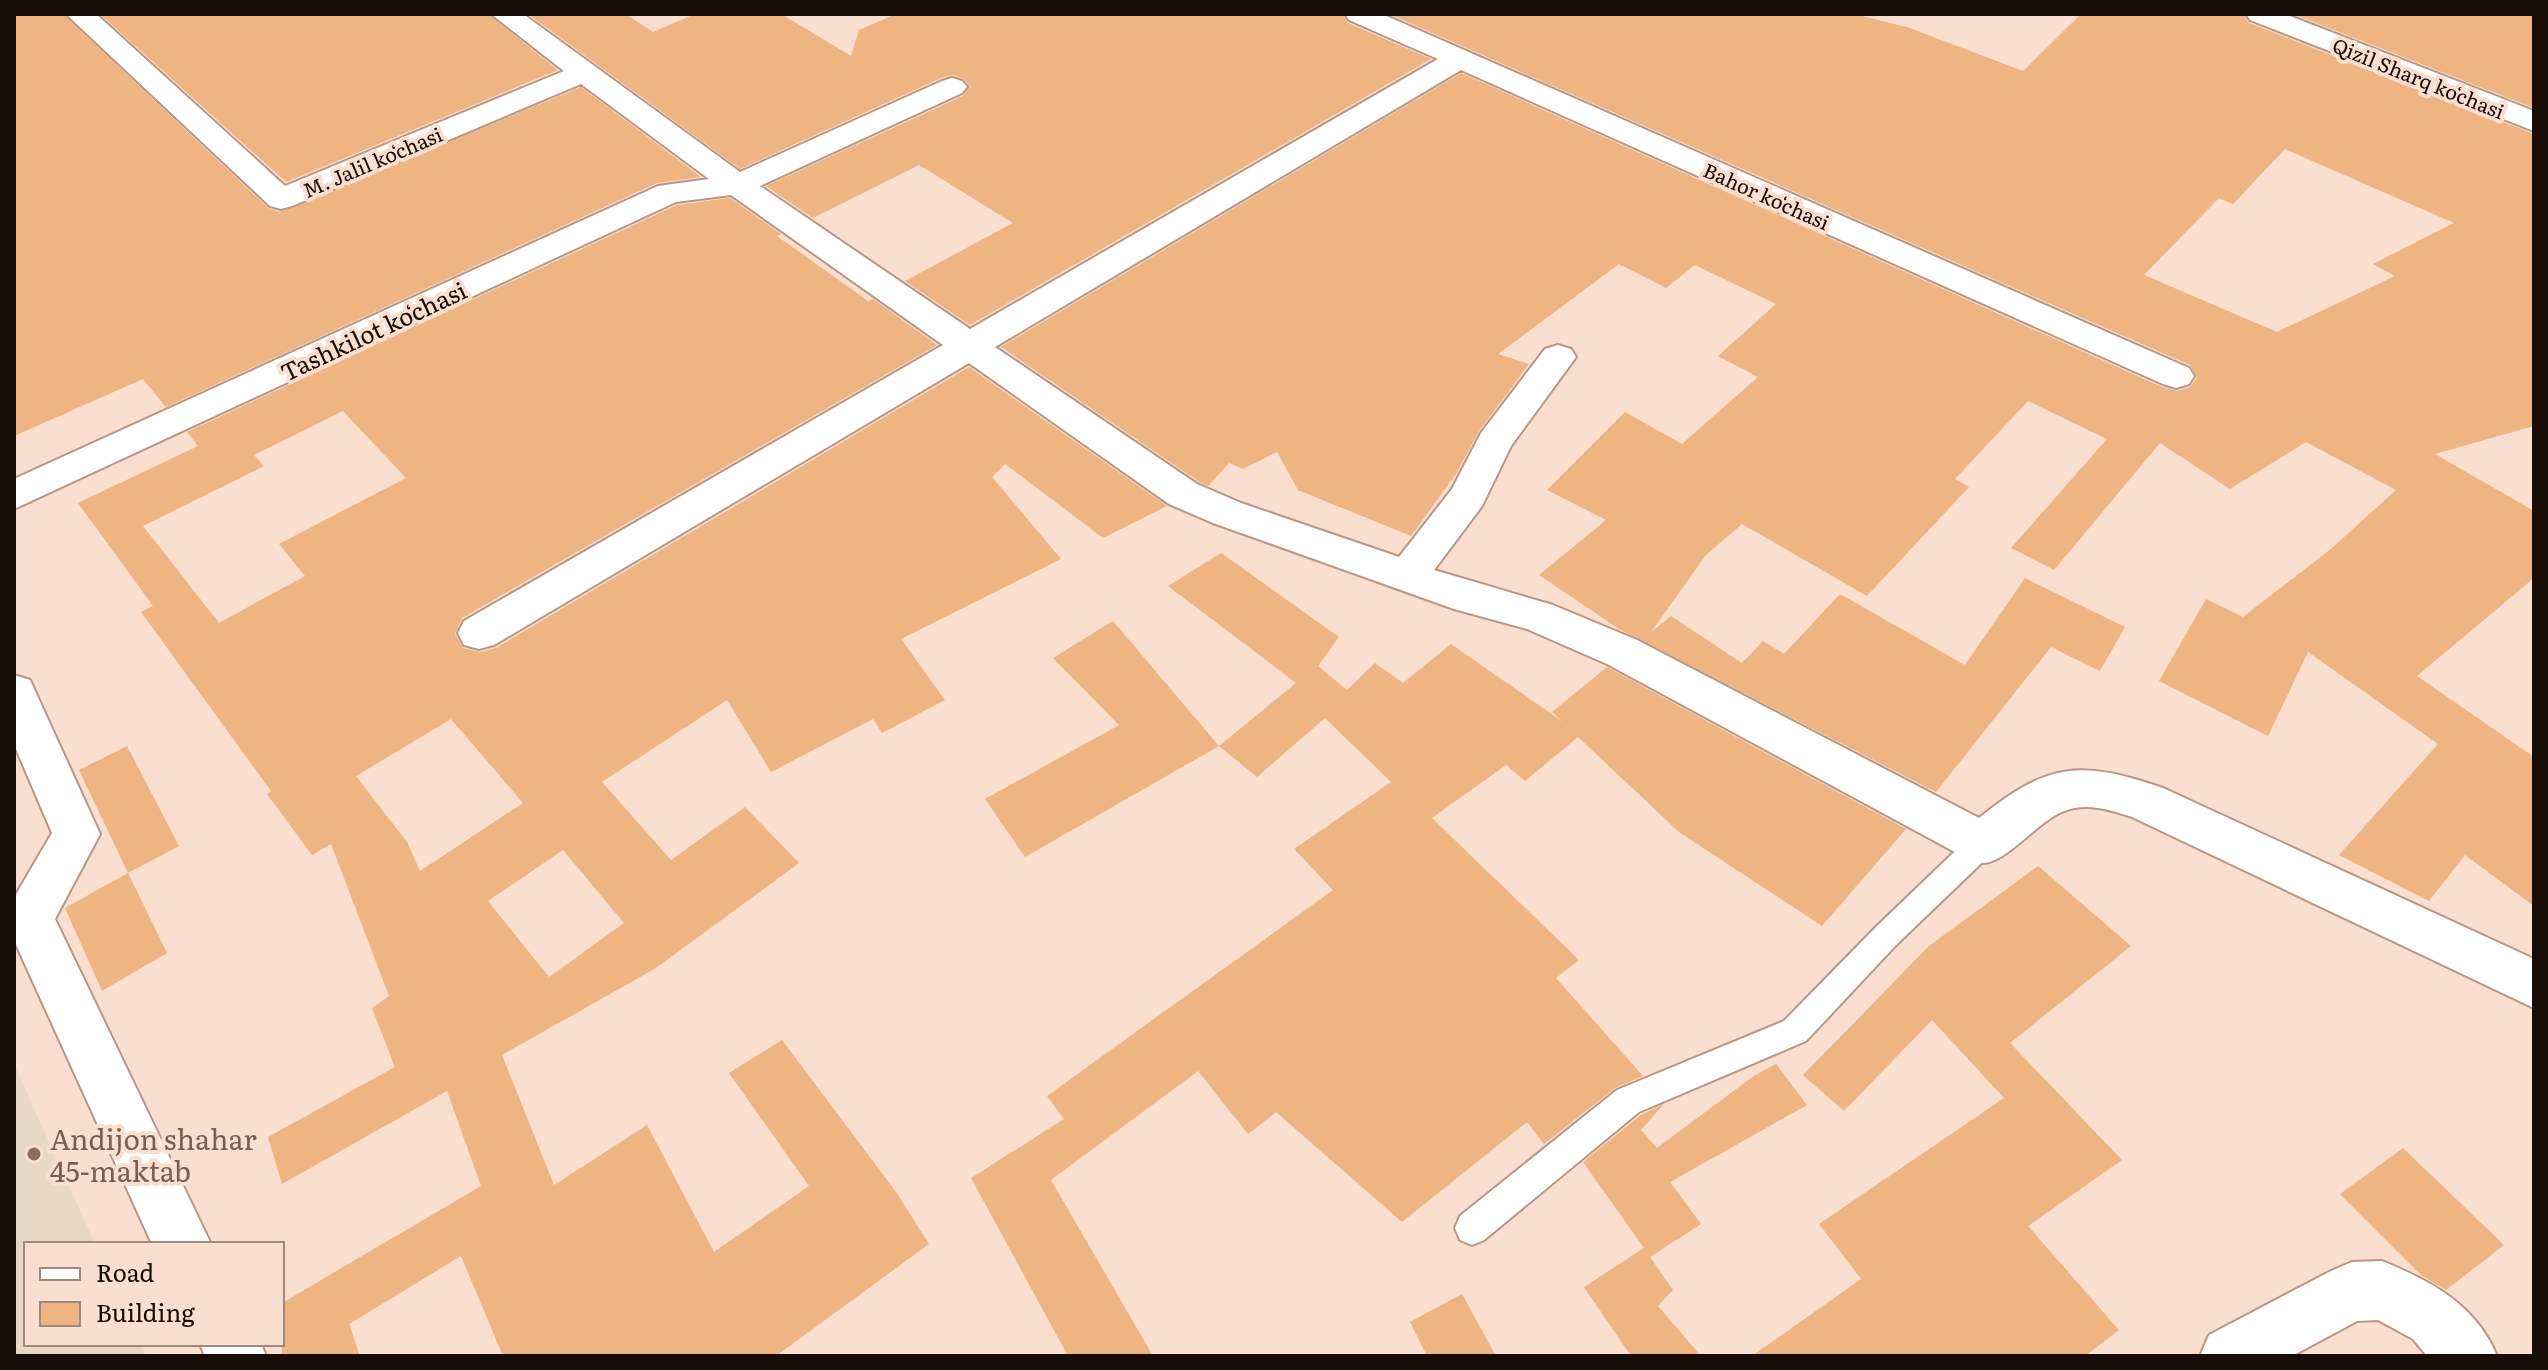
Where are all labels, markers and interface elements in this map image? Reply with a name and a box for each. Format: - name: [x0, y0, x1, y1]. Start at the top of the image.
- street label: Qizil Sharq koʻchasi: [2329, 29, 2510, 125]
- street label: M. Jalil koʻchasi: [298, 118, 447, 204]
- street label: Bahor koʻchasi: [1699, 154, 1835, 236]
- street label: Tashkilot koʻchasi: [274, 272, 472, 388]
- place label: Andijon shahar 45-maktab: [50, 1117, 257, 1191]
- marker: Andijon shahar 45-maktab: [25, 1145, 43, 1163]
- legend: [24, 1242, 284, 1346]
- text: Road: [96, 1254, 155, 1289]
- text: Building: [96, 1294, 195, 1329]

